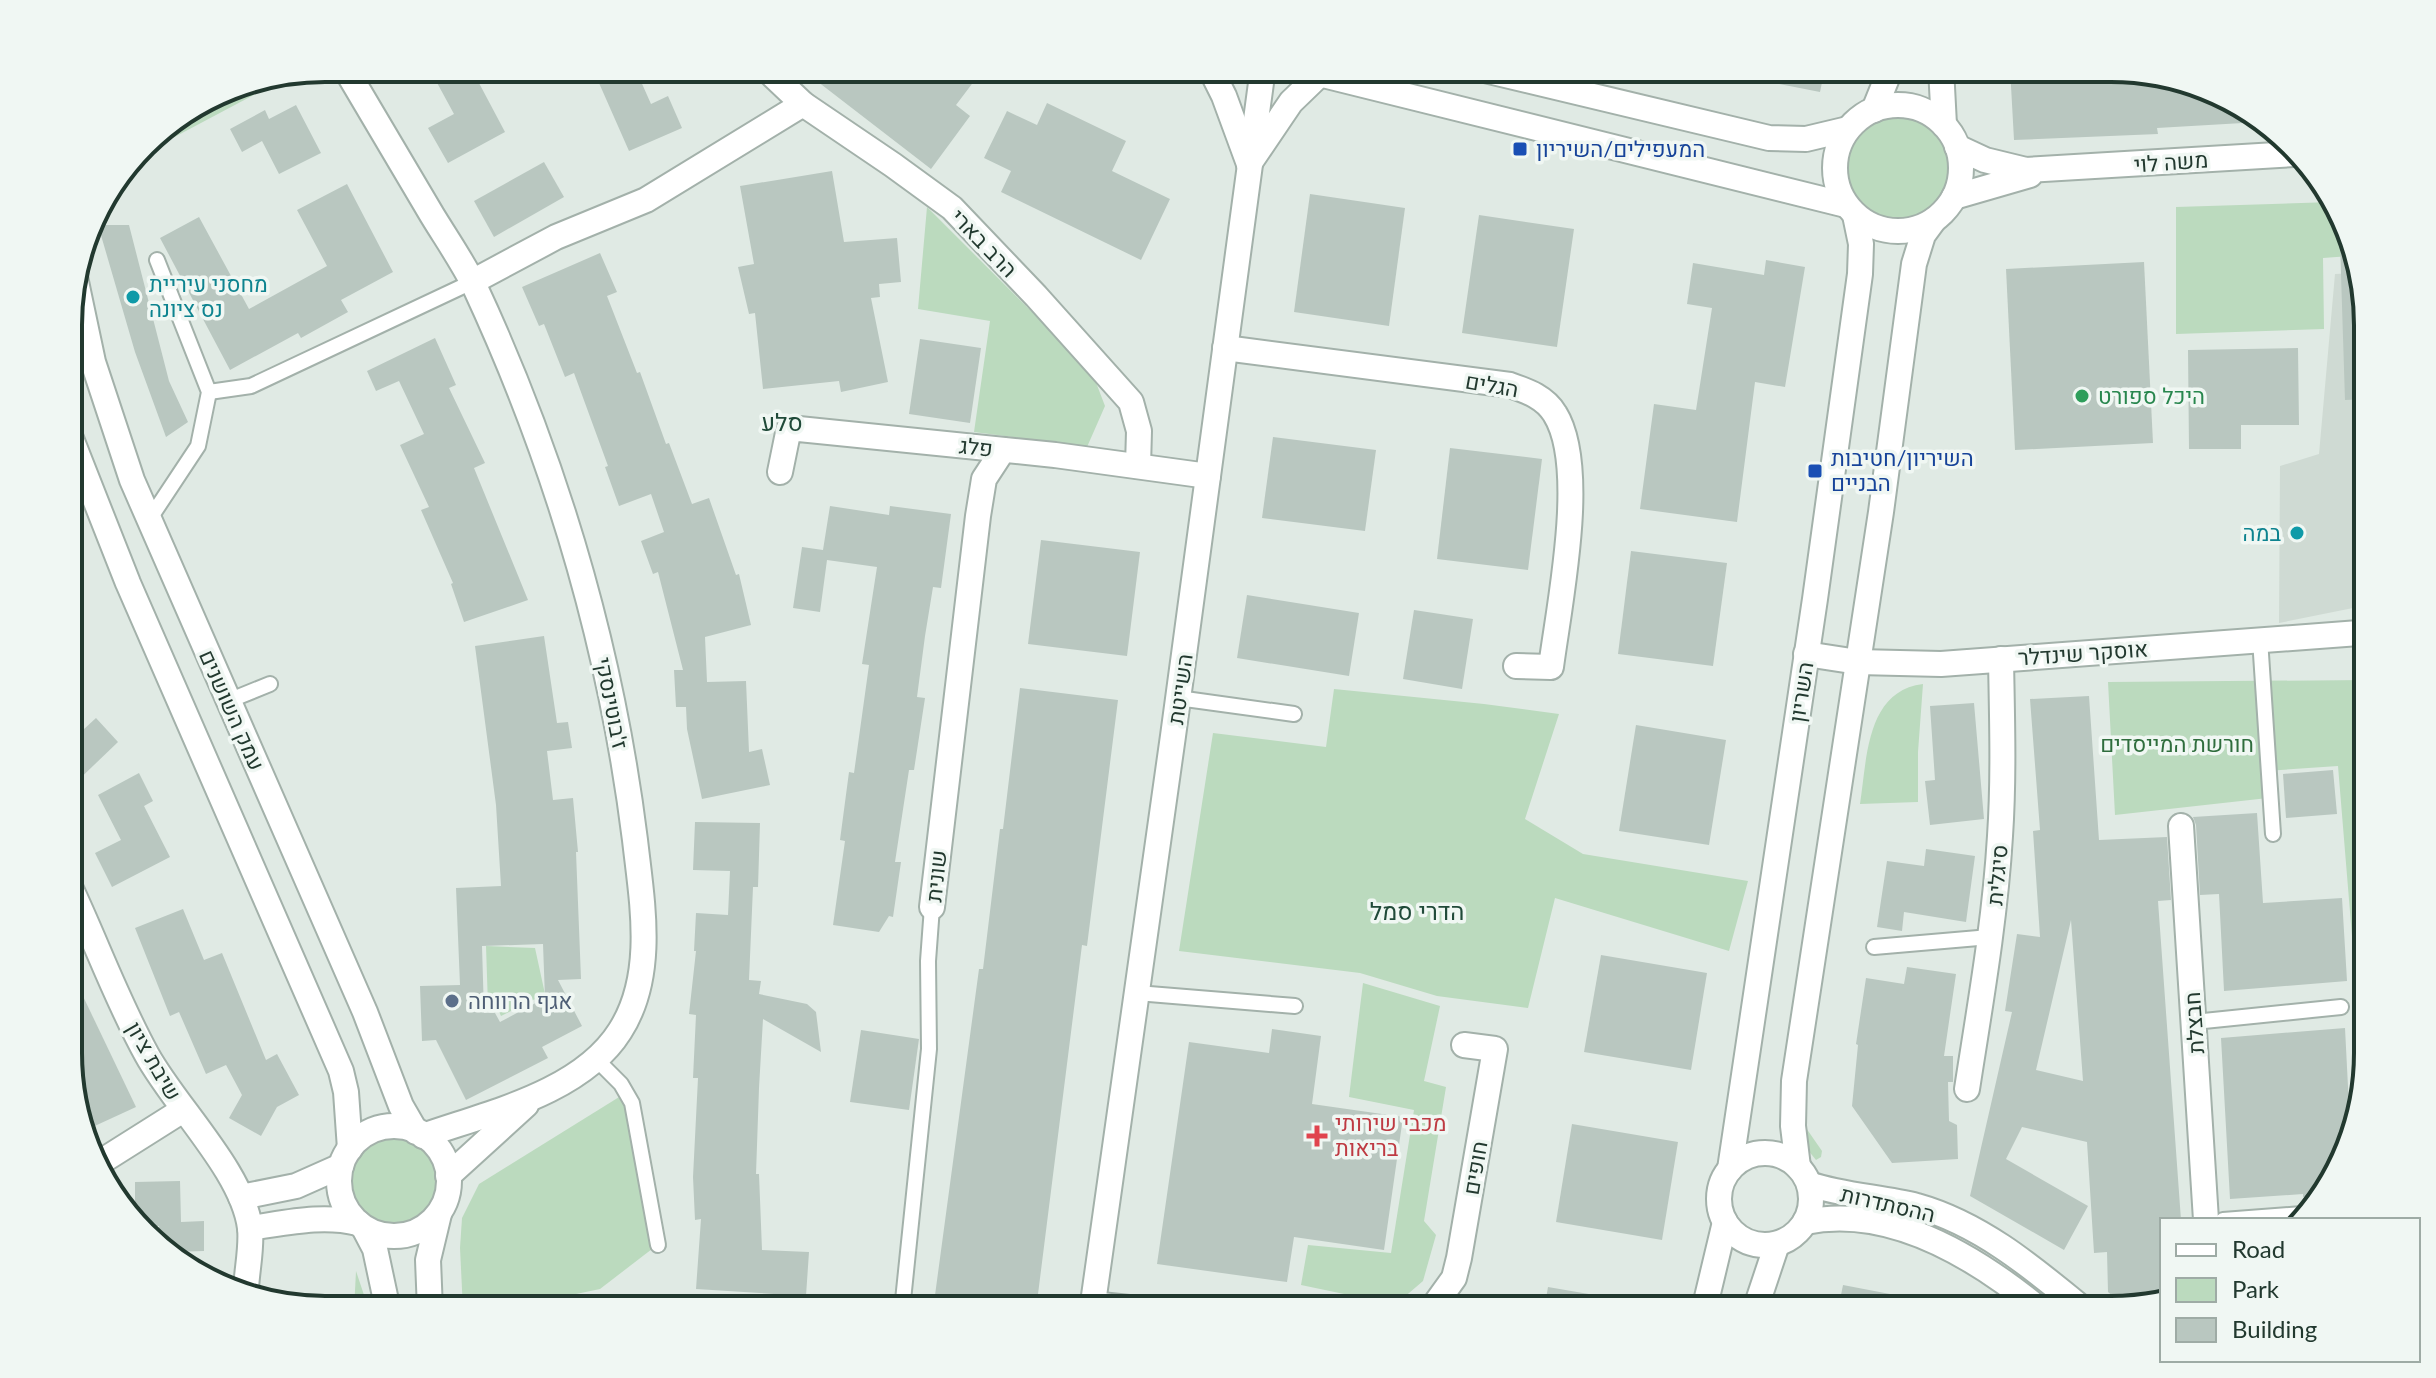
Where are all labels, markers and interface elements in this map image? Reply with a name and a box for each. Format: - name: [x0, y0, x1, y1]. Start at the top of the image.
- place label: המעפילים/השיריון: [1536, 135, 1705, 162]
- marker: המעפילים/השיריון: [1511, 140, 1529, 158]
- street label: משה לוי: [2133, 145, 2209, 178]
- street label: הרב בארי: [945, 203, 1023, 282]
- place label: מחסני עיריית נס ציונה: [149, 270, 268, 322]
- marker: מחסני עיריית נס ציונה: [124, 288, 142, 306]
- street label: הגלים: [1463, 367, 1521, 402]
- place label: היכל ספורט: [2098, 382, 2205, 409]
- marker: היכל ספורט: [2073, 387, 2091, 405]
- district label: סלע: [761, 407, 803, 436]
- street label: פלג: [958, 431, 994, 462]
- place label: השיריון/חטיבות הבניים: [1831, 444, 1974, 496]
- marker: השיריון/חטיבות הבניים: [1806, 462, 1824, 480]
- place label: במה: [2243, 519, 2281, 546]
- marker: במה: [2288, 524, 2306, 542]
- street label: אוסקר שינדלר: [2017, 634, 2149, 671]
- street label: עמק השושנים: [194, 645, 271, 774]
- street label: השייטת: [1161, 652, 1198, 726]
- street label: ז'בוטינסקי: [590, 655, 635, 751]
- street label: השריון: [1782, 660, 1819, 724]
- park label: חורשת המייסדים: [2100, 730, 2254, 757]
- street label: סיגלית: [1980, 843, 2013, 906]
- street label: שונית: [919, 849, 952, 903]
- district label: הדרי סמל: [1370, 896, 1464, 925]
- place label: אגף הרווחה: [468, 987, 572, 1014]
- street label: חבצלת: [2178, 991, 2209, 1055]
- marker: אגף הרווחה: [443, 992, 461, 1010]
- street label: שיבת ציון: [121, 1017, 188, 1105]
- place label: מכבי שירותי בריאות: [1335, 1109, 1446, 1161]
- marker: מכבי שירותי בריאות: [1306, 1125, 1328, 1147]
- street label: חופים: [1457, 1139, 1493, 1197]
- street label: ההסתדרות: [1838, 1180, 1938, 1227]
- legend: [2160, 1218, 2420, 1362]
- text: Road: [2232, 1234, 2285, 1263]
- text: Park: [2232, 1274, 2280, 1303]
- text: Building: [2232, 1314, 2317, 1343]

